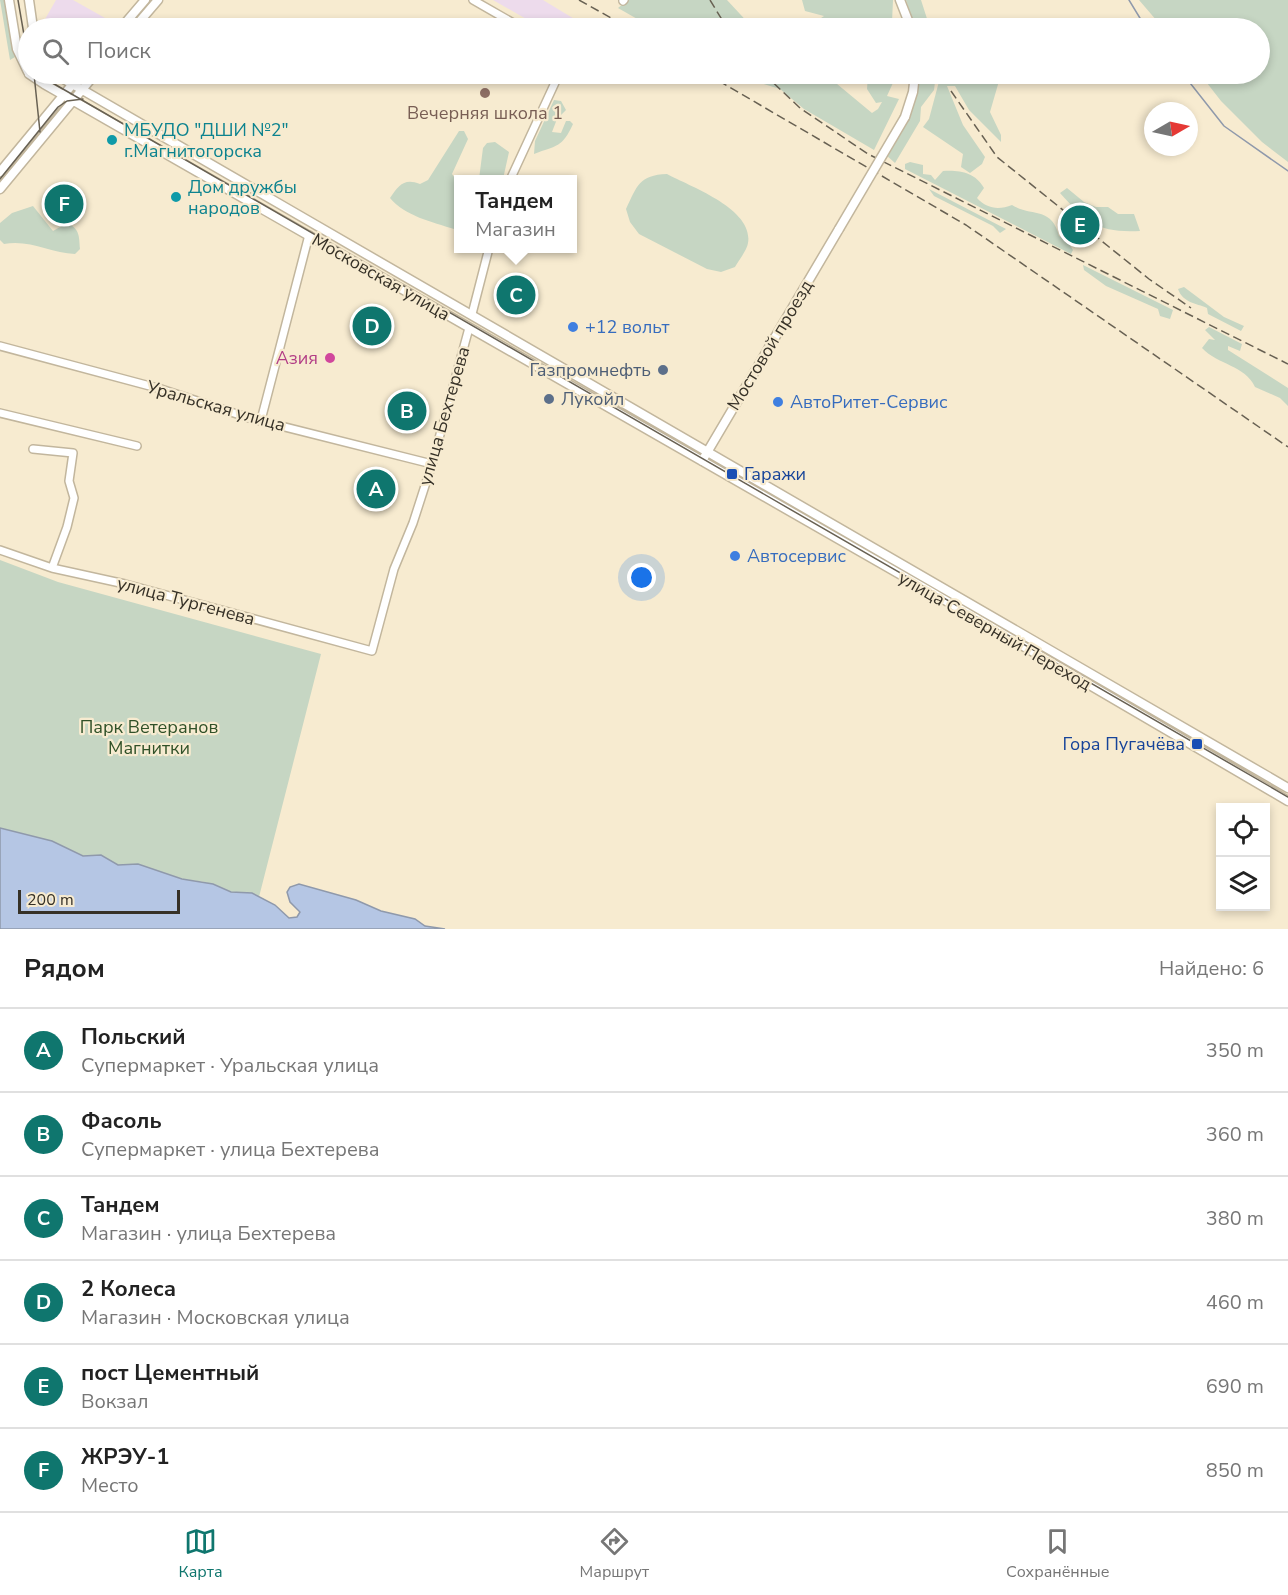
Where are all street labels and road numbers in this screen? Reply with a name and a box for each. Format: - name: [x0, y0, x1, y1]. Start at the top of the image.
- street label: Московская улица: [308, 228, 454, 326]
- street label: Мостовой проезд: [722, 275, 819, 415]
- street label: улица Бехтерева: [413, 344, 475, 488]
- street label: Уральская улица: [143, 374, 288, 437]
- street label: улица Северный Переход: [894, 566, 1096, 696]
- street label: улица Тургенева: [114, 571, 258, 631]

